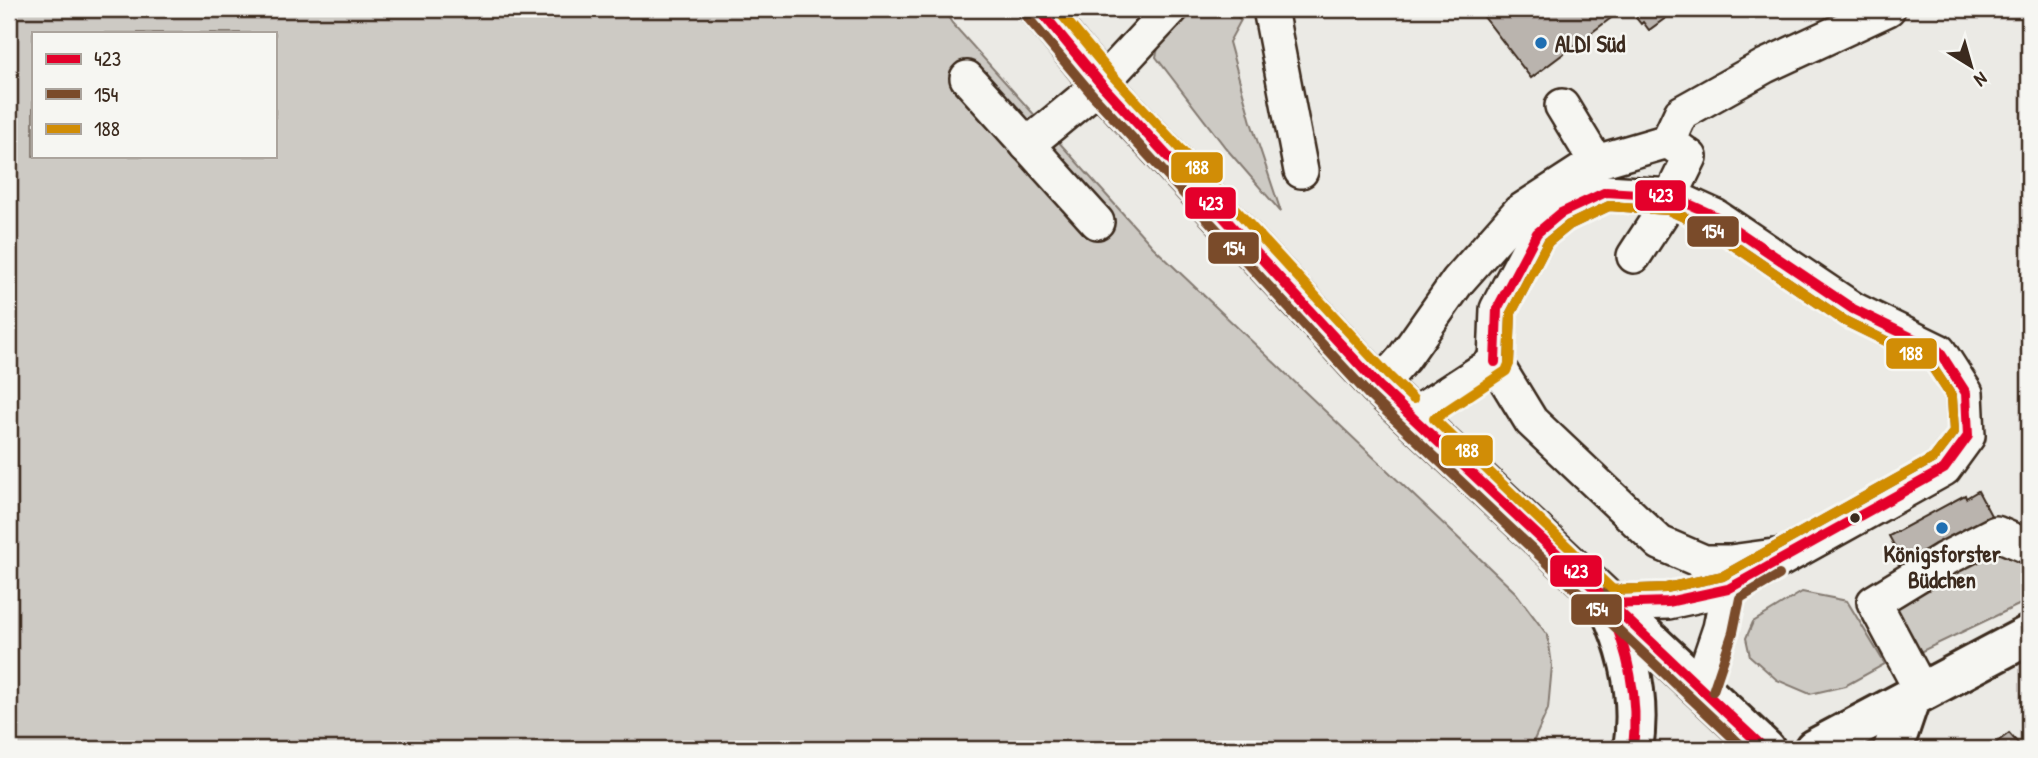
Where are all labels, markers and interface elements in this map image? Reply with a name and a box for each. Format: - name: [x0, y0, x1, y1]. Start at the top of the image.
- place label: ALDI Süd: [1555, 28, 1625, 59]
- legend: [32, 32, 276, 158]
- north arrow: [1937, 32, 2007, 102]
- marker: ALDI Süd: [1533, 35, 1549, 51]
- text: 423: [94, 44, 121, 73]
- text: N: [1969, 66, 1993, 93]
- text: 154: [94, 80, 119, 109]
- text: 188: [94, 114, 120, 143]
- line badge: 188: [1170, 151, 1224, 184]
- text: 188: [1185, 154, 1209, 180]
- line badge: 423: [1634, 179, 1687, 212]
- text: 423: [1649, 182, 1674, 208]
- line badge: 423: [1184, 186, 1237, 220]
- text: 423: [1199, 190, 1224, 216]
- line badge: 154: [1686, 215, 1740, 248]
- text: 154: [1702, 218, 1724, 244]
- line badge: 154: [1207, 231, 1260, 265]
- text: 154: [1223, 235, 1245, 261]
- line badge: 188: [1885, 337, 1938, 370]
- text: 188: [1899, 340, 1923, 366]
- line badge: 188: [1440, 434, 1494, 467]
- text: 188: [1455, 437, 1479, 463]
- unlabelled marker: [1848, 511, 1862, 525]
- marker: Königsforster Büdchen: [1934, 520, 1950, 536]
- place label: Königsforster Büdchen: [1883, 538, 2001, 595]
- line badge: 423: [1549, 554, 1603, 588]
- text: 423: [1564, 558, 1589, 584]
- line badge: 154: [1570, 593, 1623, 626]
- text: 154: [1586, 596, 1608, 622]

